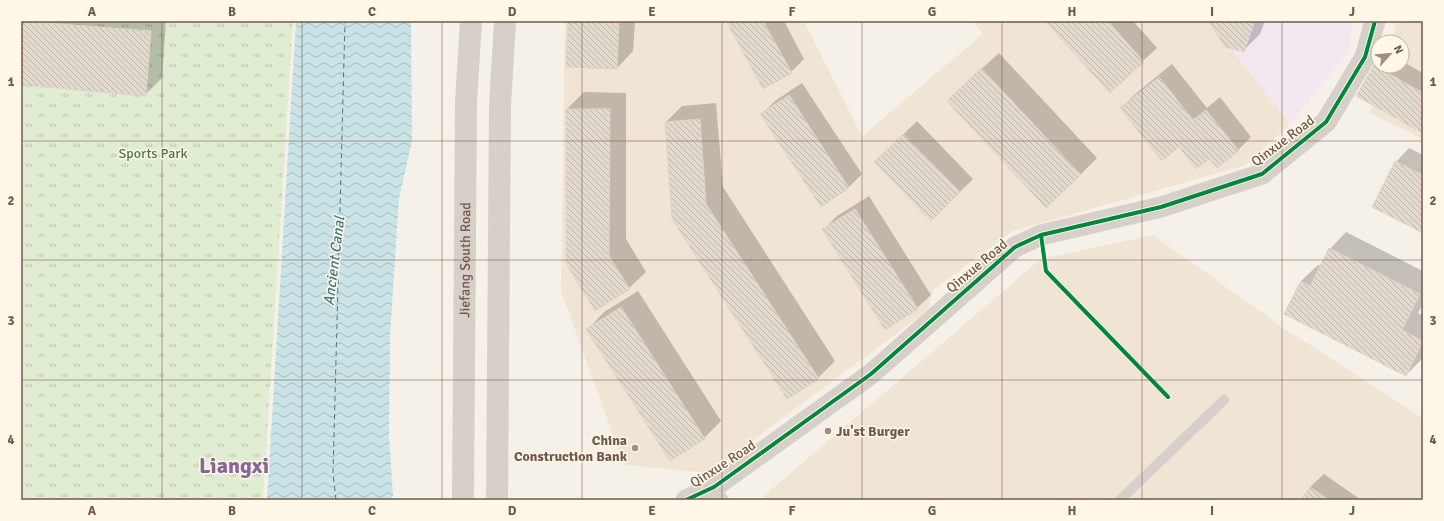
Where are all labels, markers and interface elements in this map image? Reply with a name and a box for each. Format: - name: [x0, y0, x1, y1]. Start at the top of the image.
- text: A: [88, 4, 97, 20]
- text: B: [228, 4, 236, 20]
- text: C: [368, 4, 376, 20]
- text: D: [508, 4, 517, 20]
- text: E: [648, 4, 656, 20]
- text: F: [789, 4, 796, 20]
- text: G: [928, 4, 936, 20]
- text: H: [1068, 4, 1076, 20]
- text: I: [1210, 4, 1214, 20]
- text: J: [1349, 4, 1355, 20]
- north arrow: [1370, 34, 1410, 74]
- text: N: [1391, 43, 1406, 56]
- text: 1: [7, 74, 15, 90]
- text: 1: [1429, 74, 1437, 90]
- street label: Qinxue Road: [1248, 112, 1318, 170]
- park label: Sports Park: [119, 145, 187, 162]
- text: 2: [7, 193, 15, 209]
- text: 2: [1429, 193, 1437, 209]
- street label: Jiefang South Road: [456, 202, 474, 318]
- water label: Ancient Canal: [320, 214, 349, 307]
- street label: Qinxue Road: [943, 235, 1011, 297]
- text: 3: [7, 313, 15, 329]
- text: 3: [1429, 313, 1437, 329]
- place label: Ju'st Burger: [836, 423, 910, 440]
- marker: Ju'st Burger: [823, 426, 833, 436]
- text: 4: [7, 432, 15, 448]
- place label: China Construction Bank: [514, 432, 628, 465]
- text: 4: [1429, 432, 1437, 448]
- street label: Qinxue Road: [687, 437, 759, 491]
- marker: China Construction Bank: [630, 443, 640, 453]
- district label: Liangxi: [199, 452, 269, 479]
- text: A: [88, 503, 97, 519]
- text: B: [228, 503, 236, 519]
- text: C: [368, 503, 376, 519]
- text: D: [508, 503, 517, 519]
- text: E: [648, 503, 656, 519]
- text: F: [789, 503, 796, 519]
- text: G: [928, 503, 936, 519]
- text: H: [1068, 503, 1076, 519]
- text: I: [1210, 503, 1214, 519]
- text: J: [1349, 503, 1355, 519]

